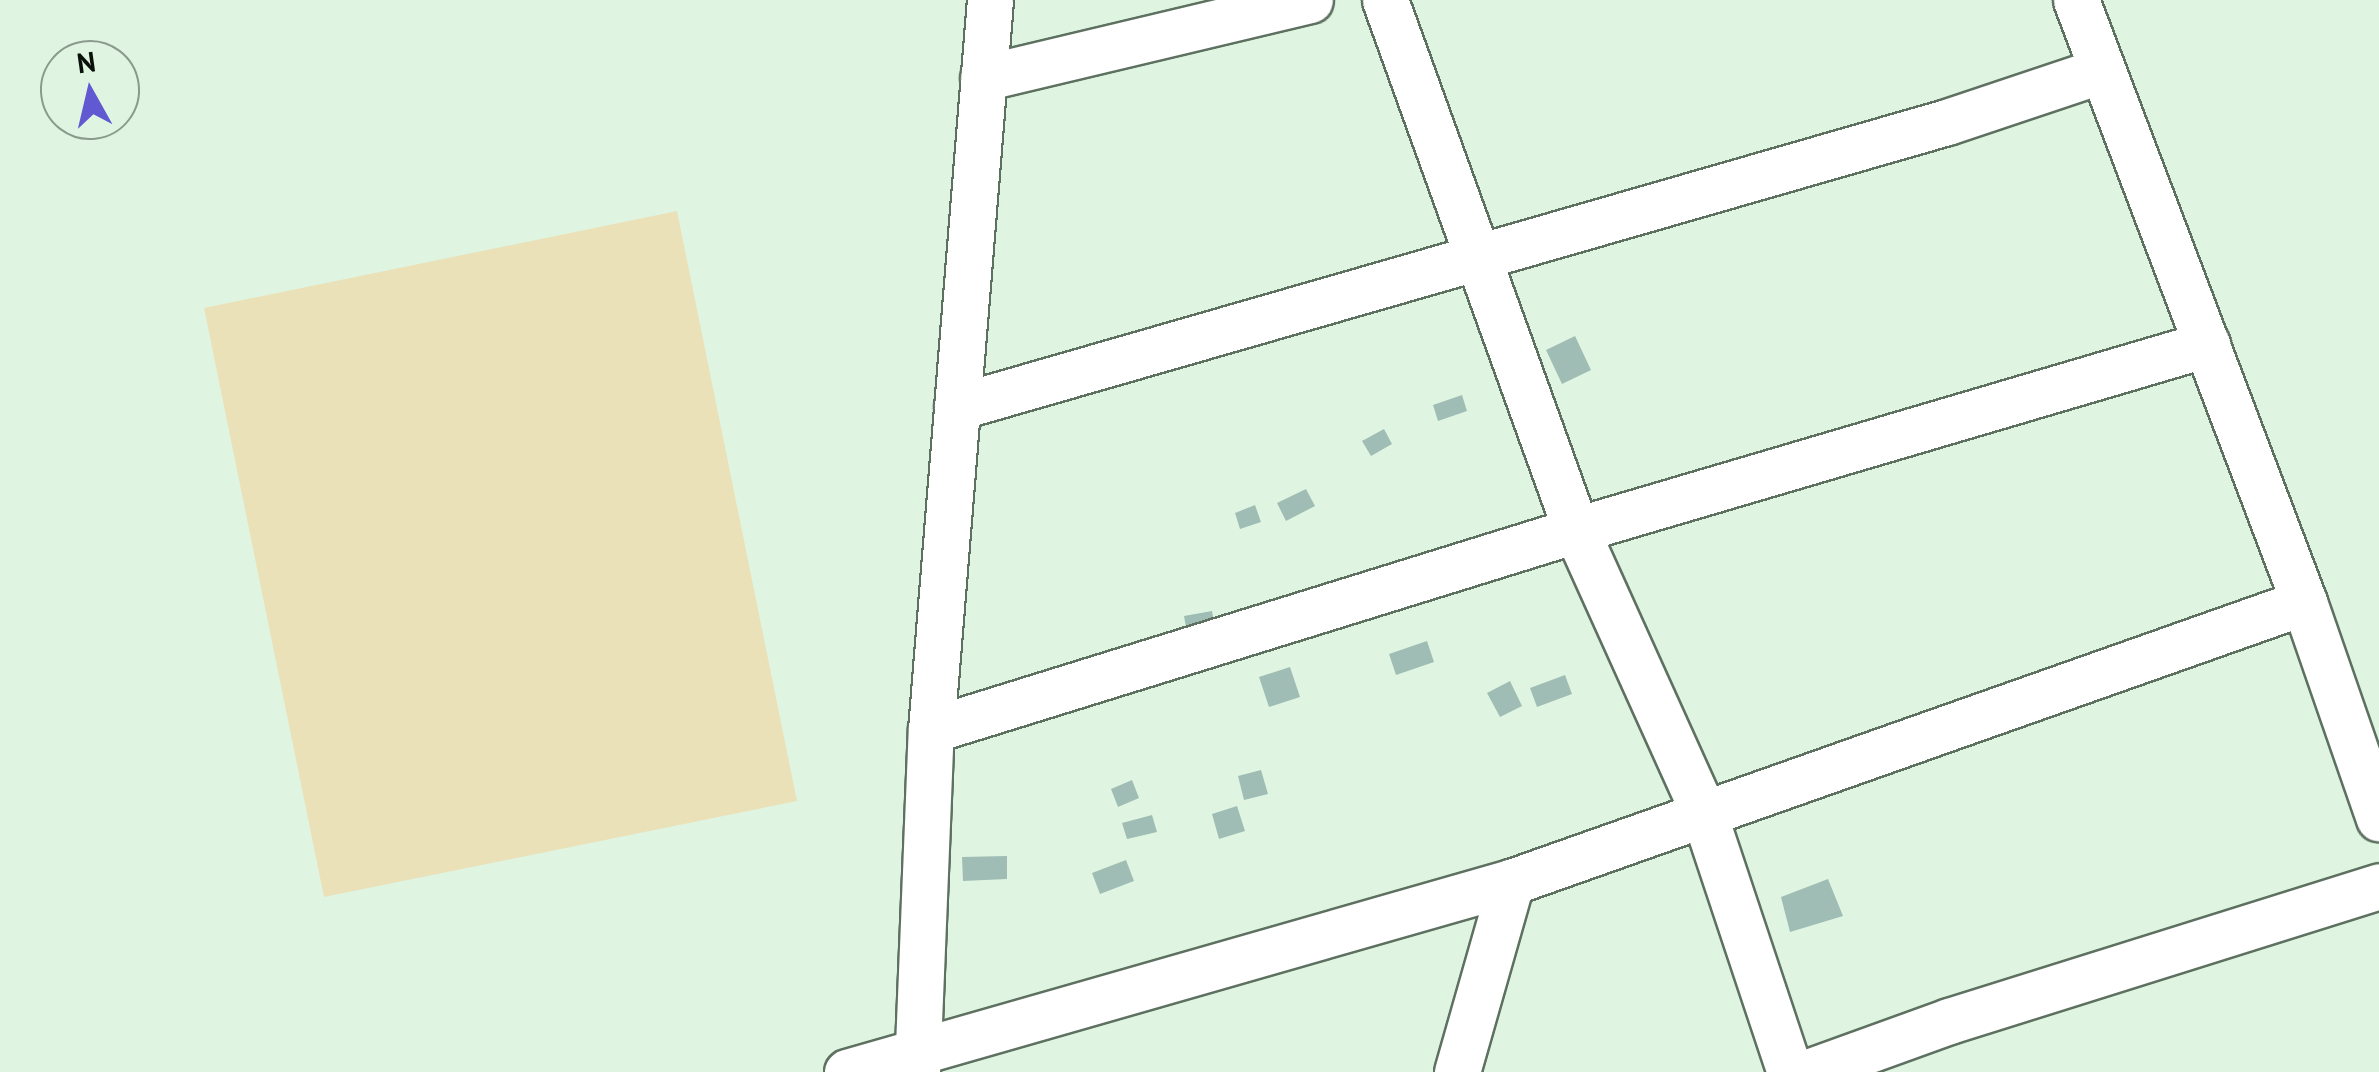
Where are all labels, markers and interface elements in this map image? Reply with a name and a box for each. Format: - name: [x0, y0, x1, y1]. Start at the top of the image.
- north arrow: [40, 40, 140, 140]
- text: N: [74, 42, 98, 81]

